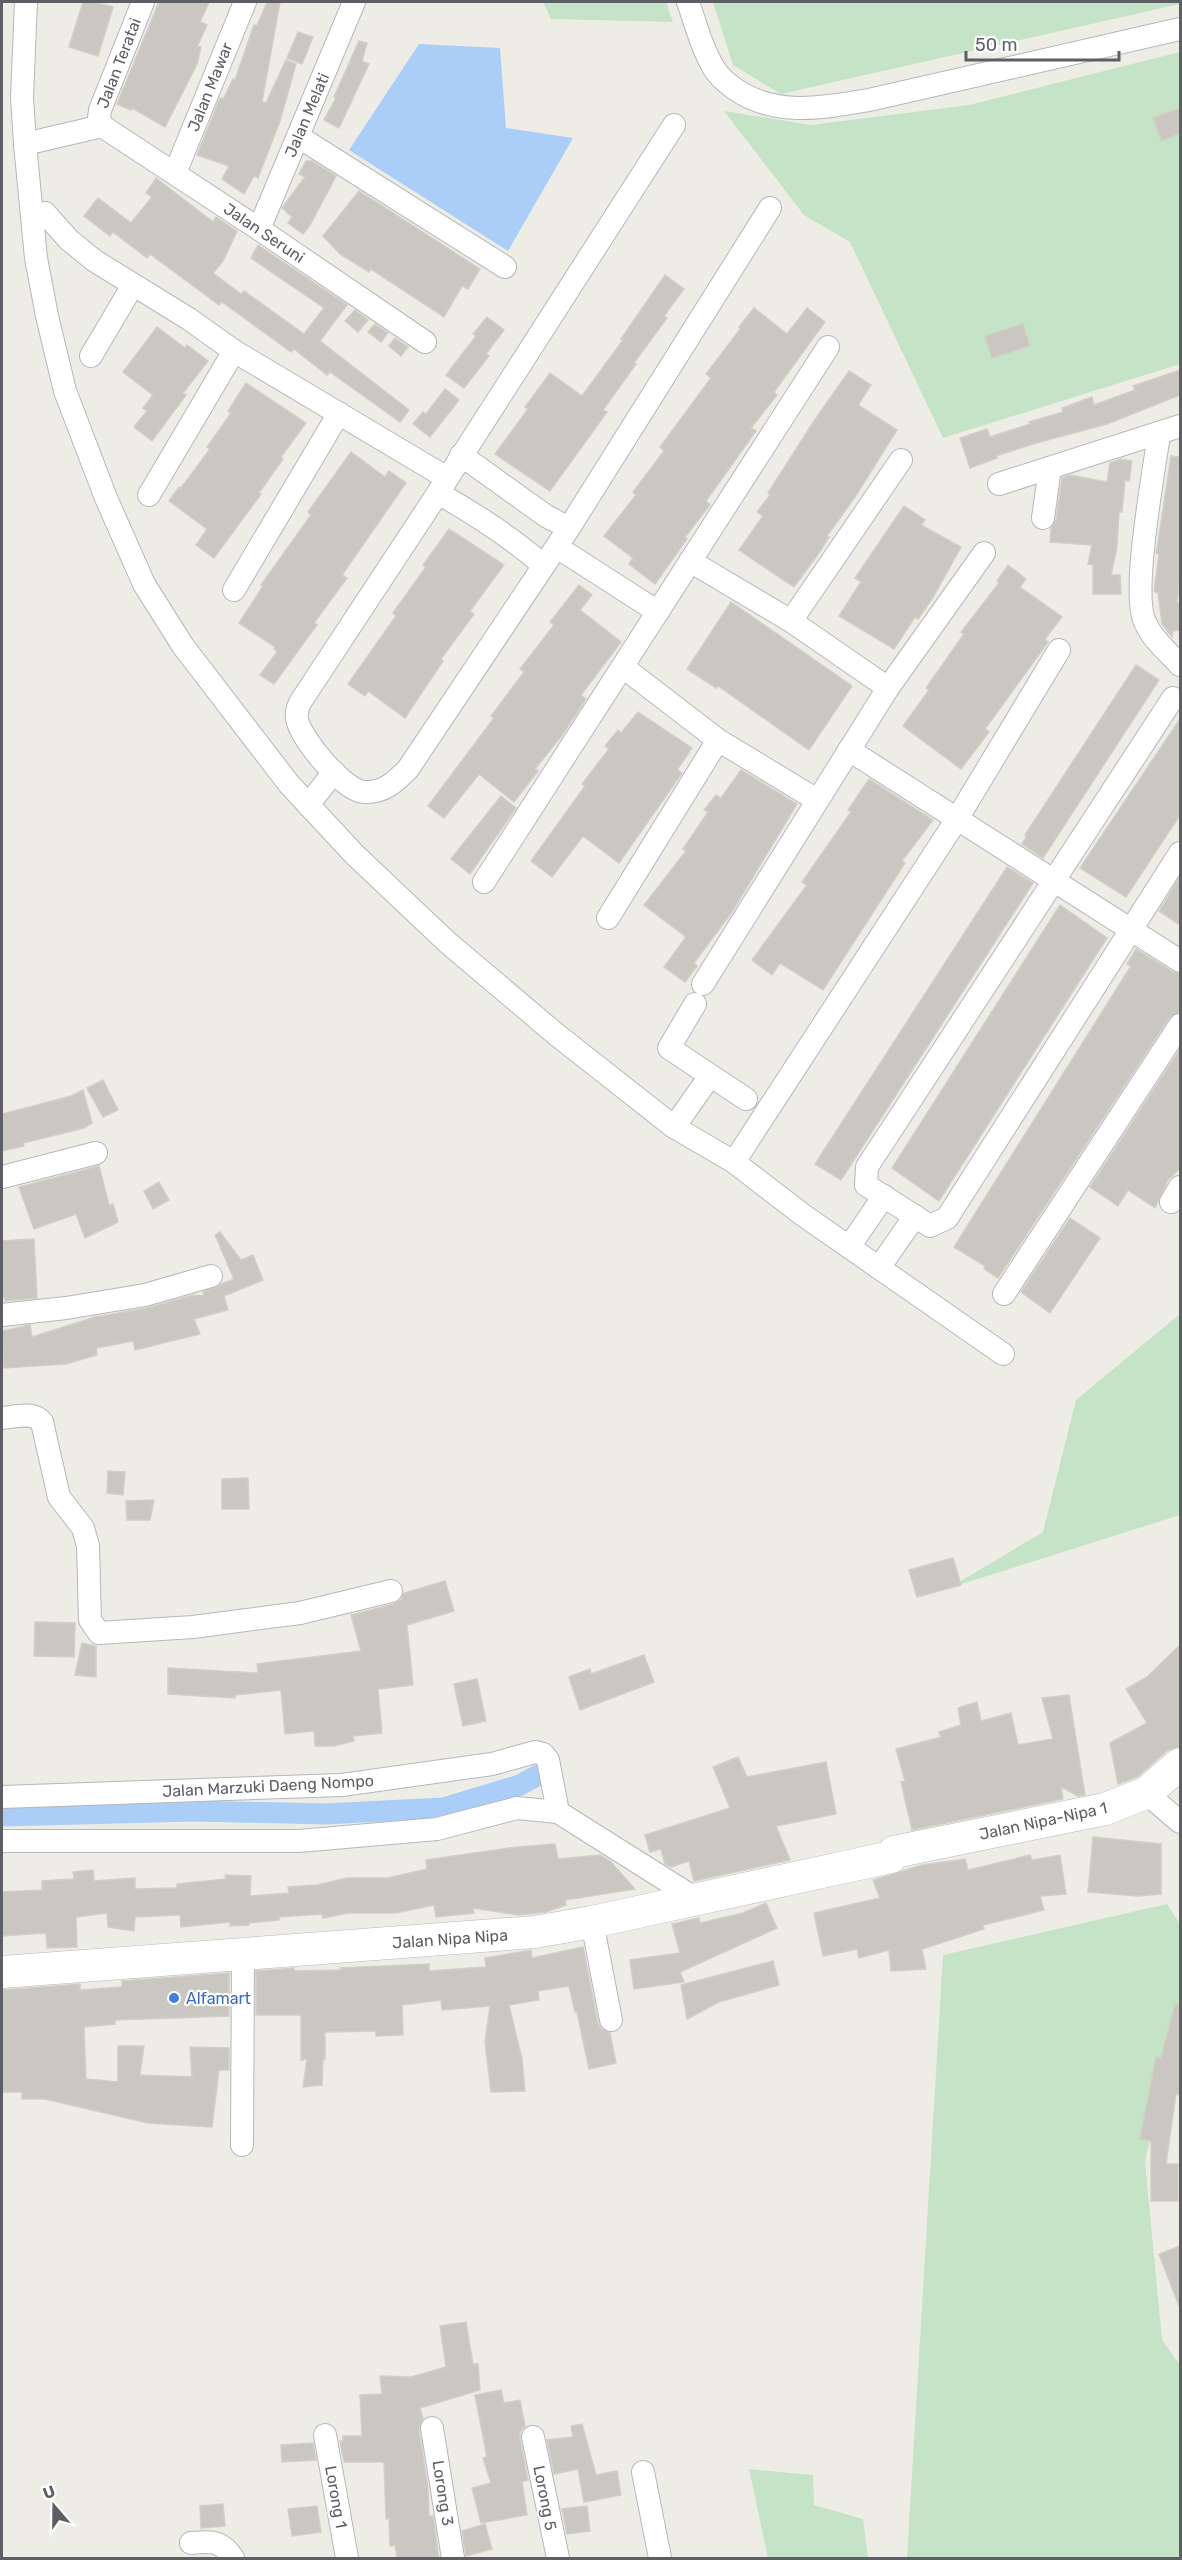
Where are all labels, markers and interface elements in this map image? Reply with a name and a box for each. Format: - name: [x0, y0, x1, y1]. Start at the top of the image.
- street label: Jalan Teratai: [93, 15, 145, 111]
- scale bar: [966, 24, 1119, 62]
- text: 50 m: [975, 34, 1018, 56]
- street label: Jalan Mawar: [184, 40, 236, 134]
- street label: Jalan Melati: [281, 70, 333, 160]
- street label: Jalan Seruni: [220, 199, 308, 267]
- street label: Jalan Marzuki Daeng Nompo: [162, 1771, 374, 1801]
- street label: Jalan Nipa-Nipa 1: [977, 1798, 1109, 1844]
- street label: Jalan Nipa Nipa: [392, 1925, 508, 1953]
- place label: Alfamart: [186, 1989, 251, 2008]
- marker: Alfamart: [167, 1991, 181, 2005]
- street label: Lorong 3: [428, 2459, 458, 2527]
- street label: Lorong 1: [321, 2464, 351, 2530]
- street label: Lorong 5: [529, 2464, 561, 2532]
- north arrow: [24, 2476, 84, 2536]
- text: U: [40, 2481, 58, 2503]

